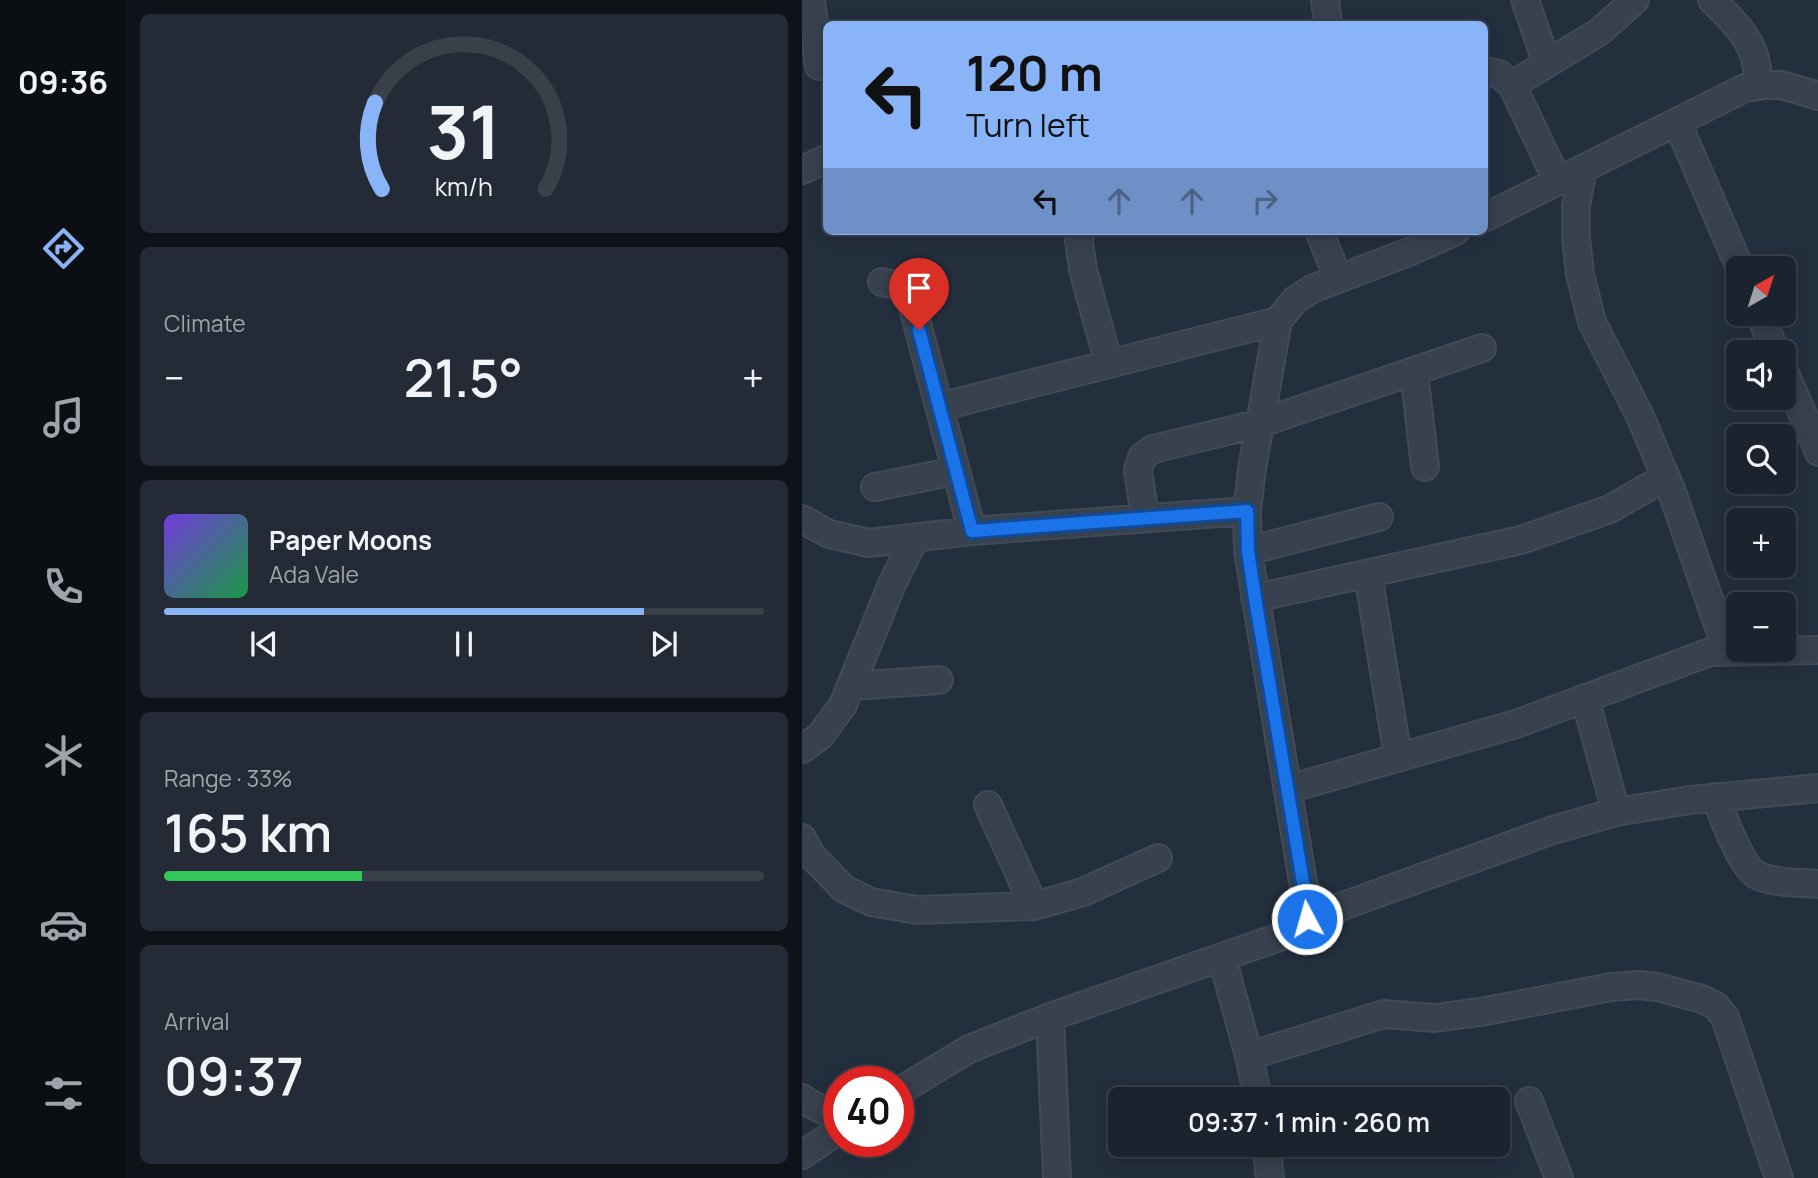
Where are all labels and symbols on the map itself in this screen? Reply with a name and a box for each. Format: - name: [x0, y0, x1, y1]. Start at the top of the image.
- north arrow: [1726, 256, 1796, 326]
- pin: [889, 258, 949, 330]
- position arrow: [1270, 882, 1344, 956]
- speed limit sign: 40: [823, 1066, 914, 1157]

